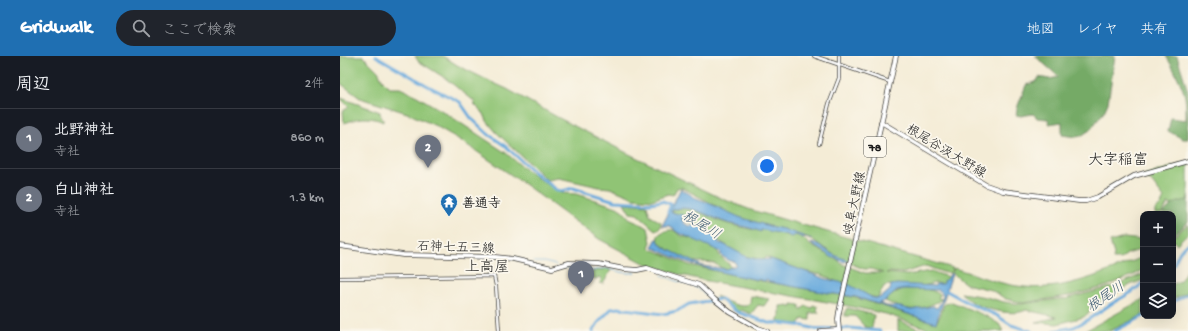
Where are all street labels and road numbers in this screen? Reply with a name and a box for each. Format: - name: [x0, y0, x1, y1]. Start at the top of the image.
- street label: 根尾谷汲大野線: [903, 121, 990, 183]
- road number: 78: [864, 137, 886, 157]
- street label: 岐阜大野線: [840, 169, 870, 237]
- street label: 石神七五三線: [417, 240, 496, 257]

